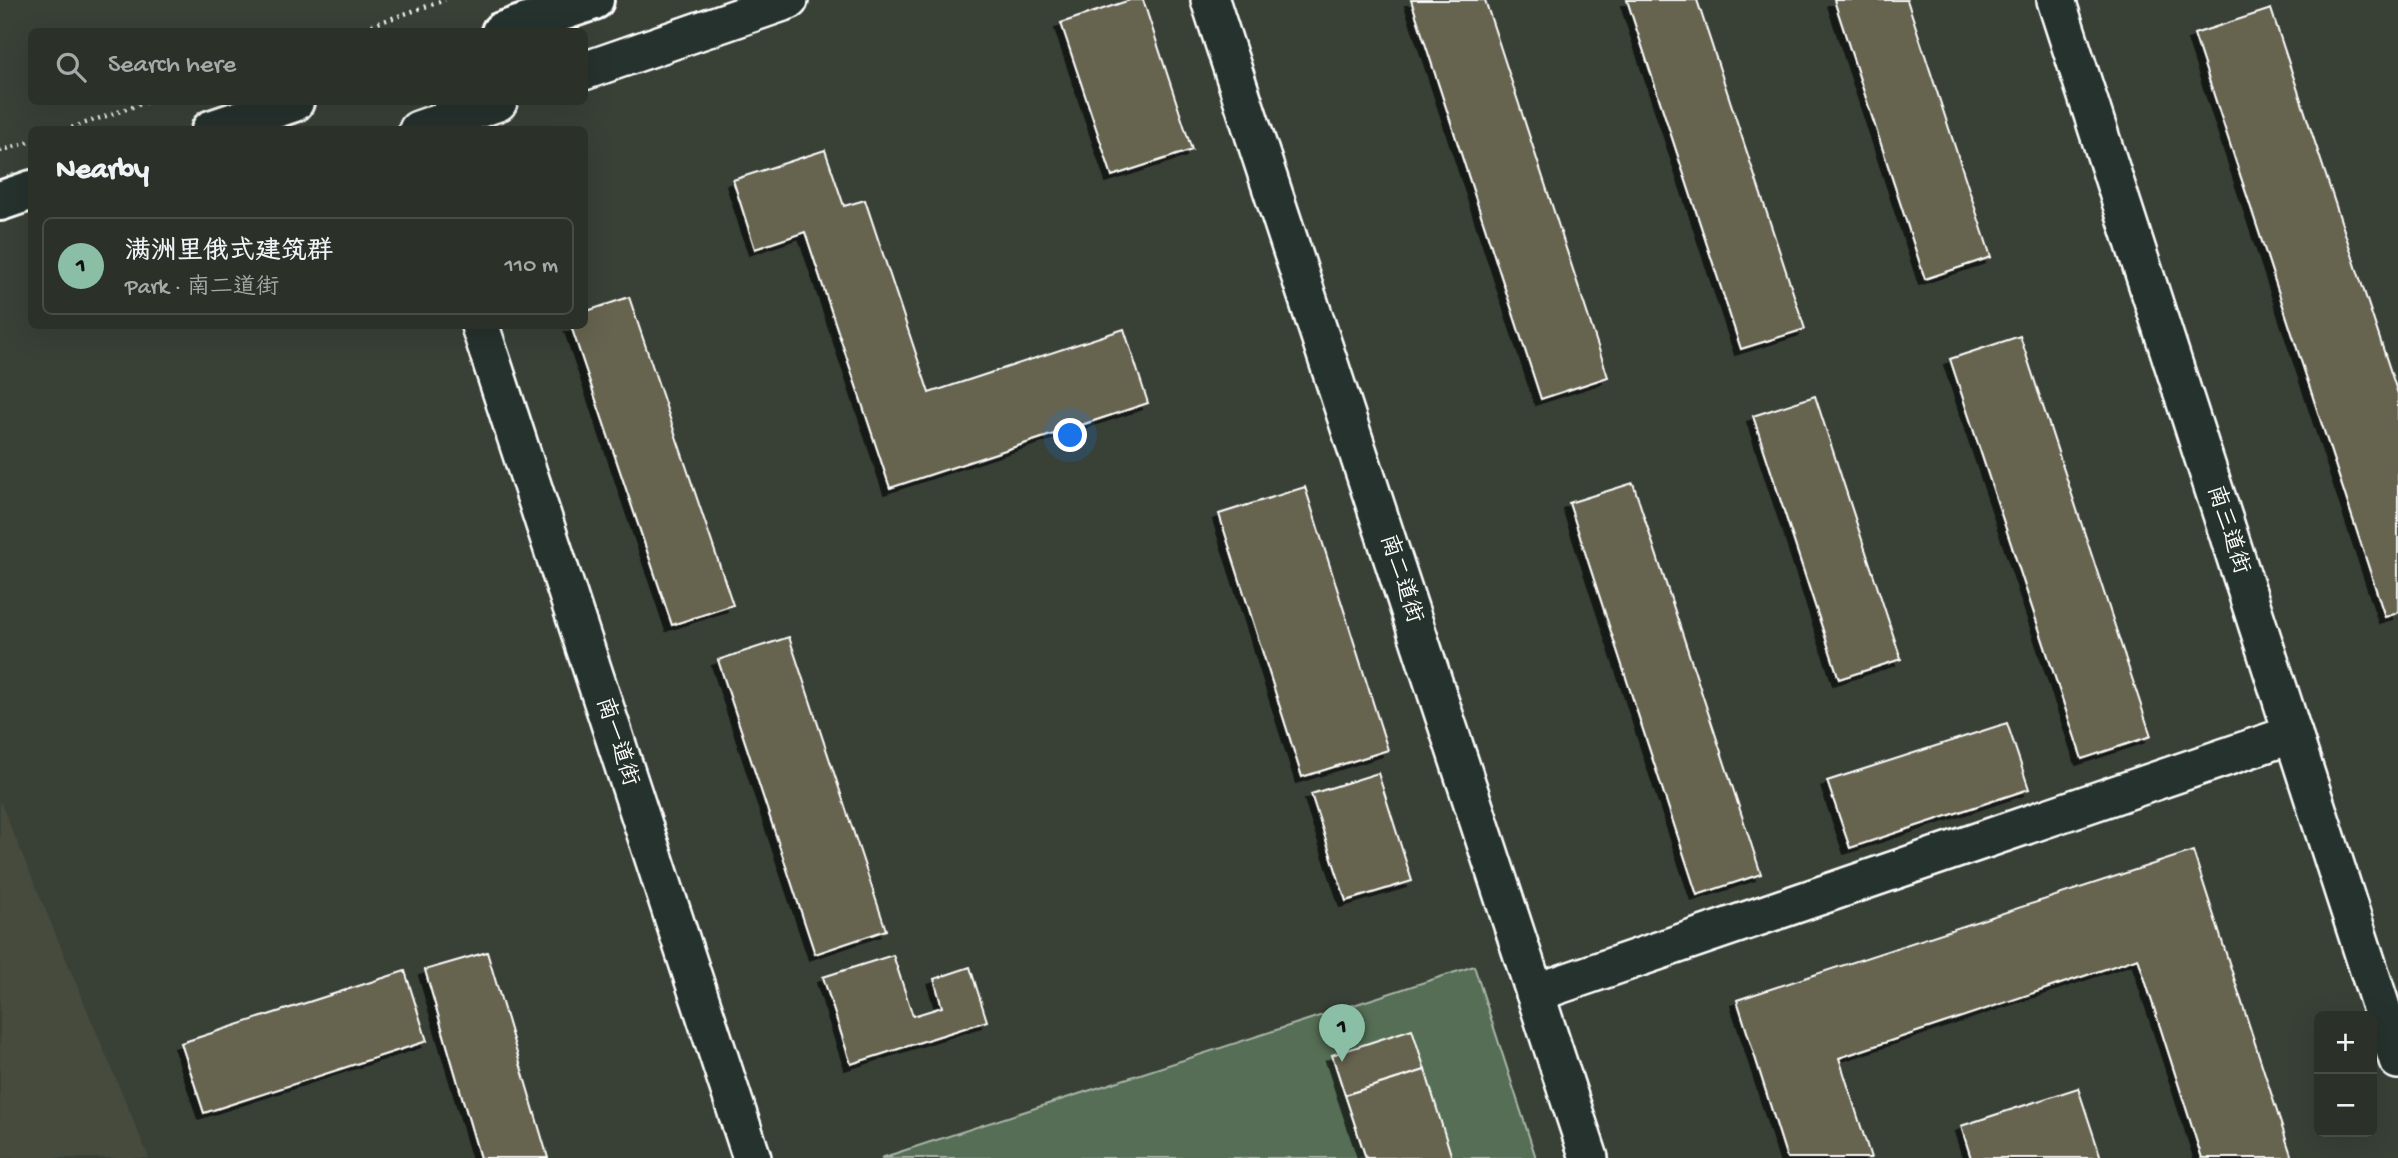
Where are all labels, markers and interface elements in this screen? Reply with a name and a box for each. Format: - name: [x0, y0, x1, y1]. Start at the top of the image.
- search box: [28, 28, 588, 105]
- icon: search: [52, 48, 90, 86]
- text: Search here: [108, 51, 236, 82]
- text: Nearby: [56, 154, 149, 189]
- text: 满洲里俄式建筑群: [125, 238, 333, 269]
- text: 1: [76, 253, 86, 280]
- text: 110 m: [505, 253, 558, 280]
- text: Park · 南二道街: [125, 275, 279, 302]
- your location: [1053, 418, 1087, 452]
- street label: 南三道街: [2200, 482, 2255, 578]
- street label: 南二道街: [1373, 531, 1428, 627]
- street label: 南一道街: [589, 694, 644, 790]
- pin: 1: [1319, 1004, 1365, 1062]
- map controls: [2314, 1011, 2377, 1137]
- button: +: [2314, 1011, 2377, 1074]
- button: −: [2314, 1074, 2377, 1137]

